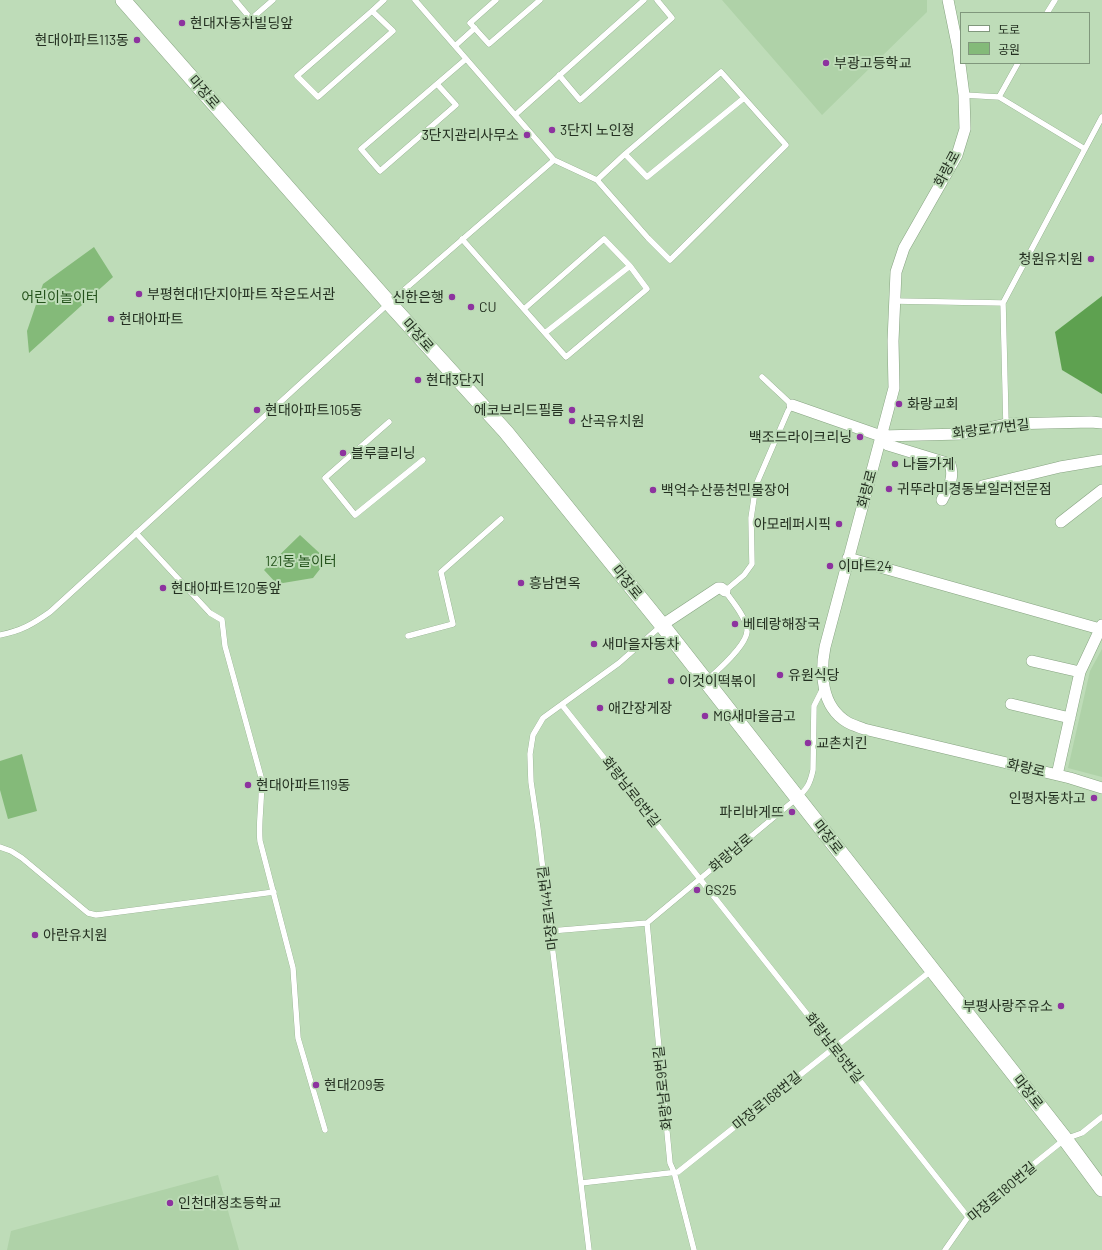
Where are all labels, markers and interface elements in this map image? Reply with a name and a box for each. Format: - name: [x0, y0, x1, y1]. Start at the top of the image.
- legend: [960, 12, 1090, 64]
- place label: 현대자동차빌딩앞: [190, 15, 293, 31]
- marker: 현대자동차빌딩앞: [177, 18, 187, 28]
- text: 도로: [998, 22, 1020, 36]
- place label: 현대아파트113동: [35, 32, 129, 48]
- marker: 현대아파트113동: [132, 35, 142, 45]
- text: 공원: [998, 42, 1020, 56]
- place label: 부광고등학교: [834, 55, 911, 71]
- marker: 부광고등학교: [821, 58, 831, 68]
- street label: 마장로: [185, 72, 223, 112]
- place label: 3단지 노인정: [560, 122, 634, 138]
- marker: 3단지 노인정: [547, 125, 557, 135]
- place label: 3단지관리사무소: [422, 127, 519, 143]
- marker: 3단지관리사무소: [522, 130, 532, 140]
- street label: 화랑로: [931, 148, 963, 190]
- place label: 청원유치원: [1019, 251, 1083, 267]
- marker: 청원유치원: [1086, 254, 1096, 264]
- place label: 부평현대1단지아파트 작은도서관: [147, 286, 335, 302]
- park label: 어린이놀이터: [21, 289, 99, 305]
- marker: 부평현대1단지아파트 작은도서관: [134, 289, 144, 299]
- place label: 신한은행: [392, 289, 444, 305]
- marker: 신한은행: [447, 292, 457, 302]
- place label: CU: [479, 299, 497, 315]
- marker: CU: [466, 302, 476, 312]
- place label: 현대아파트: [119, 311, 183, 327]
- marker: 현대아파트: [106, 314, 116, 324]
- street label: 마장로: [399, 315, 437, 355]
- place label: 현대3단지: [426, 372, 485, 388]
- marker: 현대3단지: [413, 375, 423, 385]
- place label: 화랑교회: [907, 396, 959, 412]
- marker: 화랑교회: [894, 399, 904, 409]
- place label: 현대아파트105동: [265, 402, 362, 418]
- place label: 에코브리드필름: [474, 402, 564, 418]
- marker: 현대아파트105동: [252, 405, 262, 415]
- marker: 에코브리드필름: [567, 405, 577, 415]
- place label: 산곡유치원: [580, 413, 644, 429]
- marker: 산곡유치원: [567, 416, 577, 426]
- street label: 화랑로77번길: [951, 416, 1031, 442]
- place label: 백조드라이크리닝: [749, 429, 852, 445]
- marker: 백조드라이크리닝: [855, 432, 865, 442]
- place label: 블루클리닝: [351, 445, 415, 461]
- marker: 블루클리닝: [338, 448, 348, 458]
- place label: 나들가게: [903, 456, 955, 472]
- marker: 나들가게: [890, 459, 900, 469]
- street label: 화랑로: [854, 468, 880, 510]
- place label: 귀뚜라미경동보일러전문점: [897, 481, 1052, 497]
- place label: 백억수산풍천민물장어: [661, 482, 790, 498]
- marker: 귀뚜라미경동보일러전문점: [884, 484, 894, 494]
- marker: 백억수산풍천민물장어: [648, 485, 658, 495]
- place label: 아모레퍼시픽: [754, 516, 831, 532]
- marker: 아모레퍼시픽: [834, 519, 844, 529]
- park label: 121동 놀이터: [265, 553, 337, 569]
- place label: 이마트24: [838, 558, 892, 574]
- marker: 이마트24: [825, 561, 835, 571]
- street label: 마장로: [608, 562, 646, 602]
- place label: 흥남면옥: [529, 575, 581, 591]
- marker: 흥남면옥: [516, 578, 526, 588]
- place label: 현대아파트120동앞: [171, 580, 281, 596]
- marker: 현대아파트120동앞: [158, 583, 168, 593]
- place label: 베테랑해장국: [743, 616, 820, 632]
- marker: 베테랑해장국: [730, 619, 740, 629]
- place label: 새마을자동차: [602, 636, 679, 652]
- marker: 새마을자동차: [589, 639, 599, 649]
- place label: 유원식당: [788, 667, 840, 683]
- marker: 유원식당: [775, 670, 785, 680]
- place label: 이것이떡볶이: [679, 673, 756, 689]
- marker: 이것이떡볶이: [666, 676, 676, 686]
- place label: 애간장게장: [608, 700, 672, 716]
- marker: 애간장게장: [595, 703, 605, 713]
- place label: MG새마을금고: [713, 708, 796, 724]
- marker: MG새마을금고: [700, 711, 710, 721]
- place label: 교촌치킨: [816, 735, 868, 751]
- marker: 교촌치킨: [803, 738, 813, 748]
- street label: 화랑남로6번길: [598, 754, 664, 830]
- street label: 화랑로: [1005, 755, 1047, 781]
- place label: 현대아파트119동: [256, 777, 350, 793]
- marker: 현대아파트119동: [243, 780, 253, 790]
- place label: 인평자동차고: [1009, 790, 1086, 806]
- marker: 인평자동차고: [1089, 793, 1099, 803]
- place label: 파리바게뜨: [720, 804, 784, 820]
- marker: 파리바게뜨: [787, 807, 797, 817]
- street label: 마장로: [809, 817, 847, 857]
- street label: 화랑남로: [706, 830, 756, 876]
- street label: 마장로144번길: [534, 865, 562, 951]
- place label: GS25: [705, 882, 736, 898]
- marker: GS25: [692, 885, 702, 895]
- place label: 아란유치원: [43, 927, 107, 943]
- marker: 아란유치원: [30, 930, 40, 940]
- place label: 부평사랑주유소: [963, 998, 1053, 1014]
- marker: 부평사랑주유소: [1056, 1001, 1066, 1011]
- street label: 화랑남로5번길: [801, 1010, 867, 1086]
- street label: 화랑남로9번길: [650, 1045, 676, 1131]
- street label: 마장로168번길: [729, 1068, 805, 1134]
- street label: 마장로: [1009, 1072, 1047, 1112]
- place label: 현대209동: [324, 1077, 385, 1093]
- marker: 현대209동: [311, 1080, 321, 1090]
- street label: 마장로180번길: [964, 1158, 1040, 1226]
- place label: 인천대정초등학교: [178, 1195, 281, 1211]
- marker: 인천대정초등학교: [165, 1198, 175, 1208]

